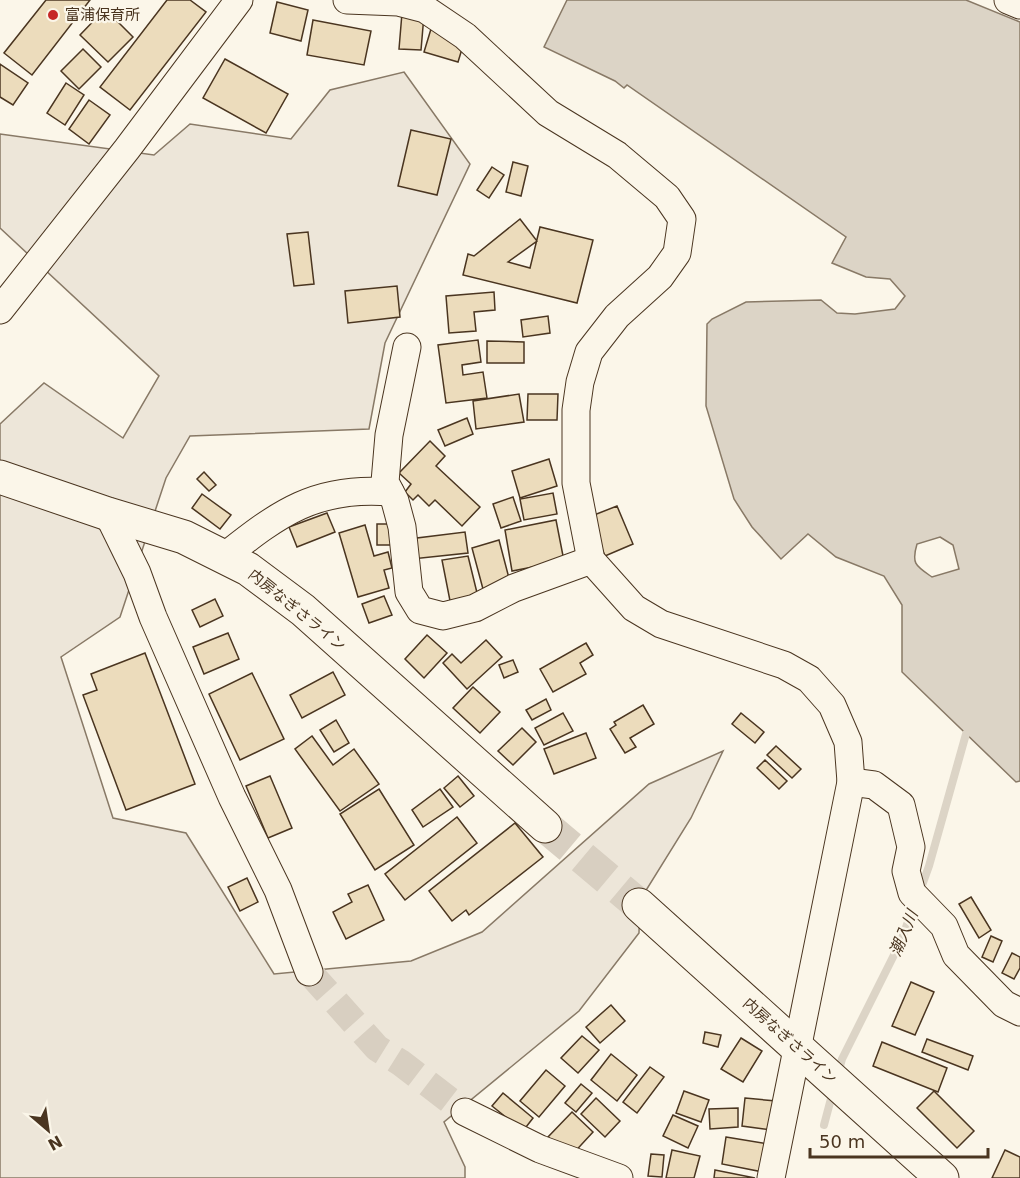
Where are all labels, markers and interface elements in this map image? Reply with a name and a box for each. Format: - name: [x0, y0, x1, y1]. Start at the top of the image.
- place label: 富浦保育所: [65, 6, 140, 24]
- marker: 富浦保育所: [46, 8, 60, 22]
- street label: 内房なぎさライン: [245, 565, 349, 655]
- water label: 潮入川: [885, 906, 922, 959]
- street label: 内房なぎさライン: [739, 994, 841, 1088]
- north arrow: [18, 1100, 78, 1160]
- scale bar: [810, 1121, 988, 1159]
- text: N: [45, 1131, 65, 1154]
- text: 50 m: [819, 1131, 865, 1152]

